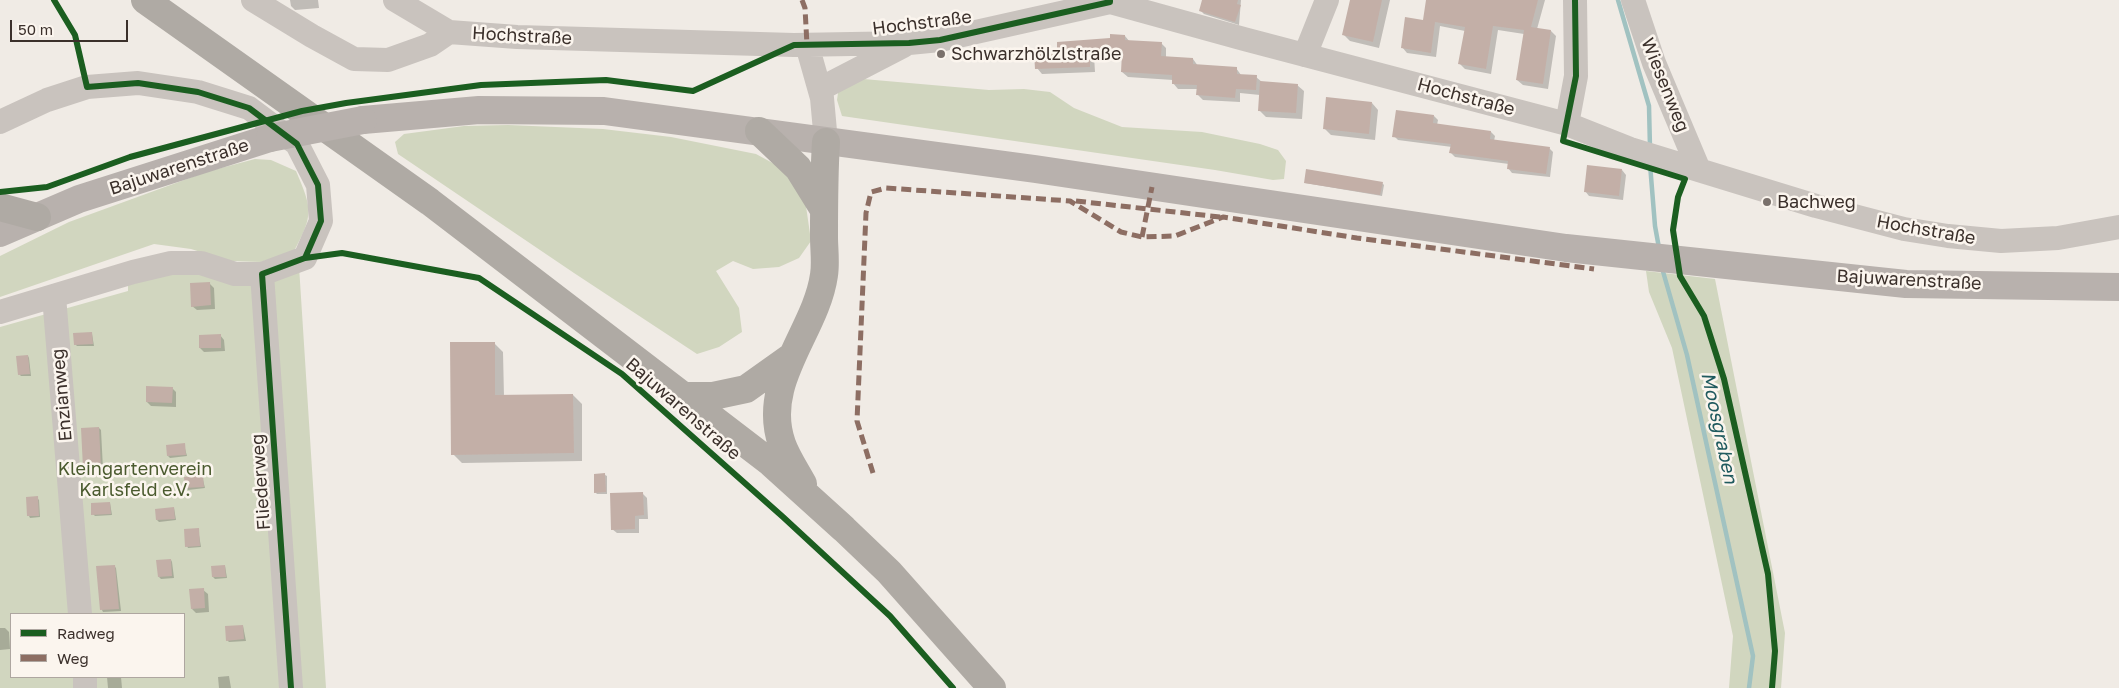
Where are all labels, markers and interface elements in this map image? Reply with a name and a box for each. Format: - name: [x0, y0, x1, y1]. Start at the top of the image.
- street label: Hochstraße: [871, 6, 973, 40]
- scale bar: [12, 10, 130, 42]
- text: 50 m: [18, 20, 53, 38]
- street label: Hochstraße: [472, 23, 572, 49]
- street label: Wiesenweg: [1636, 35, 1694, 135]
- place label: Schwarzhölzlstraße: [951, 43, 1121, 65]
- marker: Schwarzhölzlstraße: [935, 48, 947, 60]
- street label: Hochstraße: [1415, 74, 1517, 120]
- street label: Bajuwarenstraße: [107, 134, 251, 200]
- place label: Bachweg: [1777, 191, 1856, 213]
- marker: Bachweg: [1761, 196, 1773, 208]
- street label: Hochstraße: [1875, 211, 1977, 249]
- street label: Bajuwarenstraße: [1836, 265, 1982, 295]
- street label: Enzianweg: [47, 348, 77, 442]
- street label: Bajuwarenstraße: [621, 353, 745, 465]
- water label: Moosgraben: [1696, 370, 1742, 486]
- street label: Fliederweg: [247, 433, 275, 531]
- park label: Kleingartenverein Karlsfeld e.V.: [58, 458, 212, 500]
- legend: [10, 613, 185, 678]
- text: Radweg: [57, 624, 115, 642]
- text: Weg: [57, 649, 89, 667]

